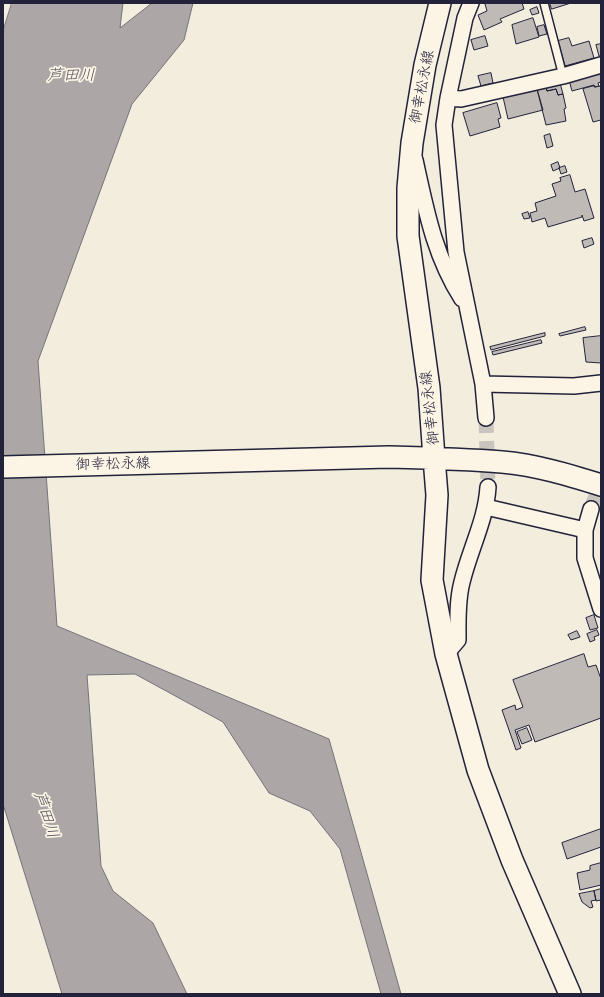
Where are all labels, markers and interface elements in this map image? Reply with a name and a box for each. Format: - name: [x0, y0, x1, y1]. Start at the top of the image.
- street label: 御幸松永線: [406, 48, 438, 126]
- water label: 芦田川: [47, 65, 95, 85]
- street label: 御幸松永線: [417, 370, 443, 446]
- street label: 御幸松永線: [75, 454, 151, 474]
- water label: 芦田川: [29, 789, 63, 841]

